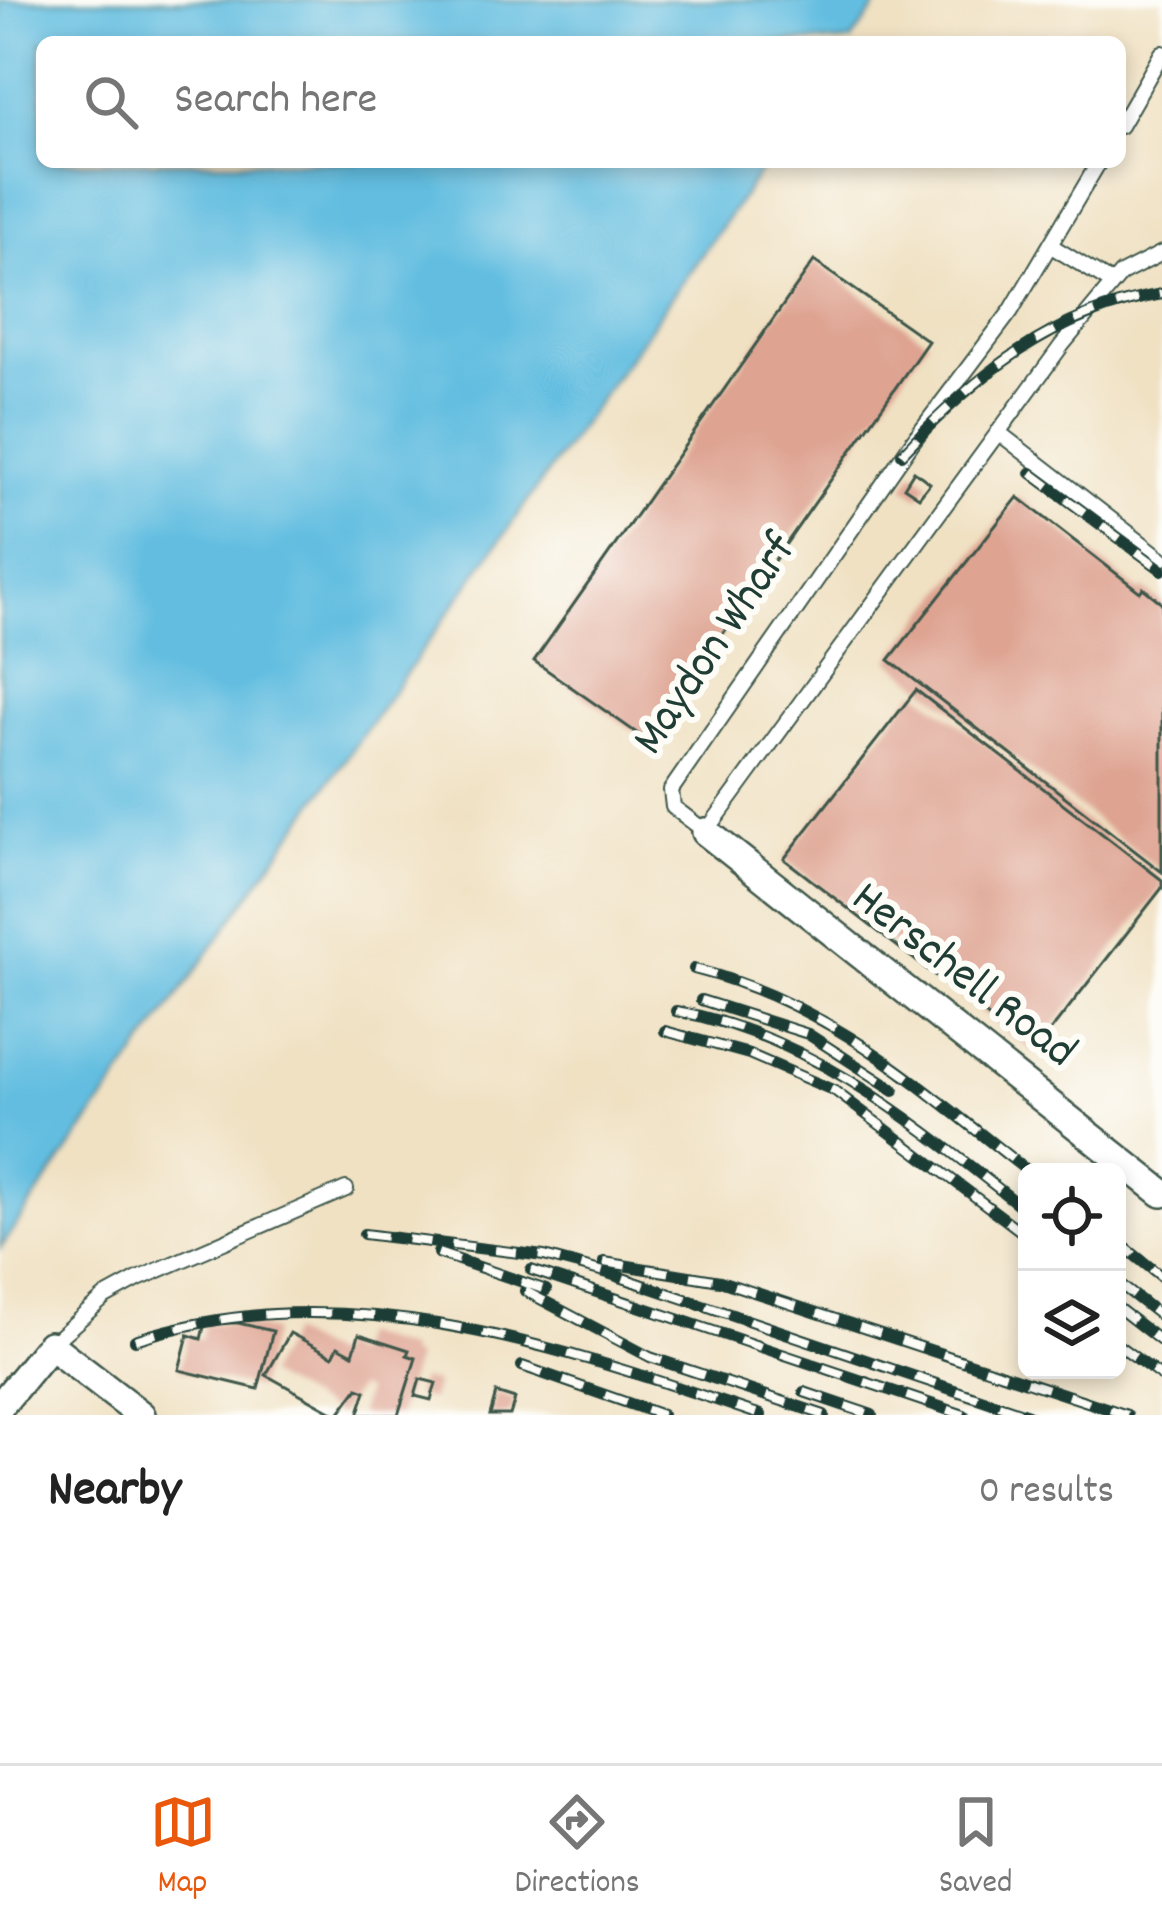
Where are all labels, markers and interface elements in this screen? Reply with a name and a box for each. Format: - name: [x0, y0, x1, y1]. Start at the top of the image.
- search box: [36, 36, 1126, 168]
- icon: search: [78, 69, 144, 135]
- text: Search here: [174, 70, 377, 134]
- street label: Maydon Wharf: [617, 521, 817, 771]
- street label: Herschell Road: [834, 867, 1090, 1087]
- map controls: [1018, 1163, 1126, 1379]
- button: locate: [1018, 1163, 1126, 1271]
- button: layers: [1018, 1271, 1126, 1379]
- text: Nearby: [48, 1457, 181, 1529]
- text: 0 results: [979, 1466, 1114, 1521]
- tab: Map: [150, 1789, 216, 1908]
- tab: Directions: [515, 1789, 640, 1908]
- tab: Saved: [939, 1789, 1012, 1908]

